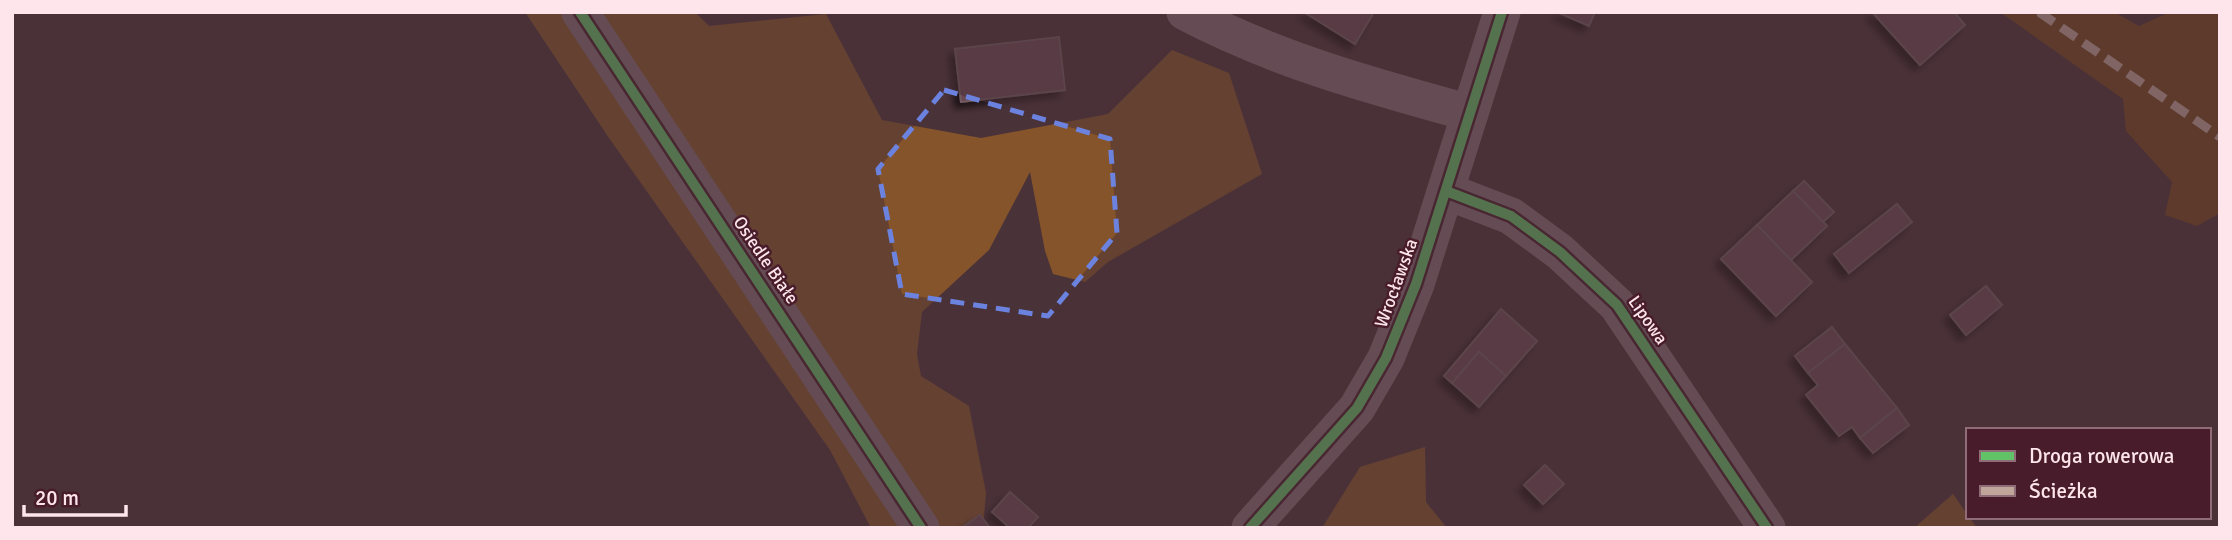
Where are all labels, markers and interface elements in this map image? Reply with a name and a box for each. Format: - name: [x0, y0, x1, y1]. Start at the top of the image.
- street label: Osiedle Białe: [729, 212, 803, 308]
- street label: Wrocławska: [1370, 235, 1422, 331]
- street label: Lipowa: [1623, 291, 1673, 349]
- legend: [1966, 428, 2211, 519]
- text: Droga rowerowa: [2029, 443, 2174, 469]
- scale bar: [24, 474, 126, 518]
- text: Ścieżka: [2029, 478, 2098, 504]
- text: 20 m: [35, 485, 79, 511]

